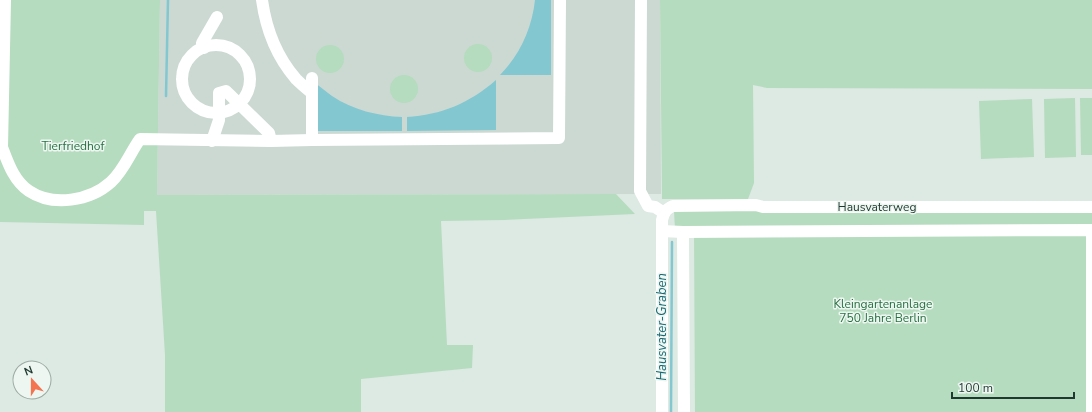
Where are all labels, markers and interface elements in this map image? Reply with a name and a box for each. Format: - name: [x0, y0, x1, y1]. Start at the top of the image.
- park label: Tierfriedhof: [42, 138, 105, 154]
- street label: Hausvaterweg: [838, 199, 916, 215]
- water label: Hausvater-Graben: [653, 273, 671, 381]
- park label: Kleingartenanlage 750 Jahre Berlin: [834, 296, 932, 326]
- north arrow: [12, 360, 52, 400]
- text: N: [22, 363, 35, 380]
- scale bar: [952, 374, 1074, 400]
- text: 100 m: [958, 380, 993, 396]

